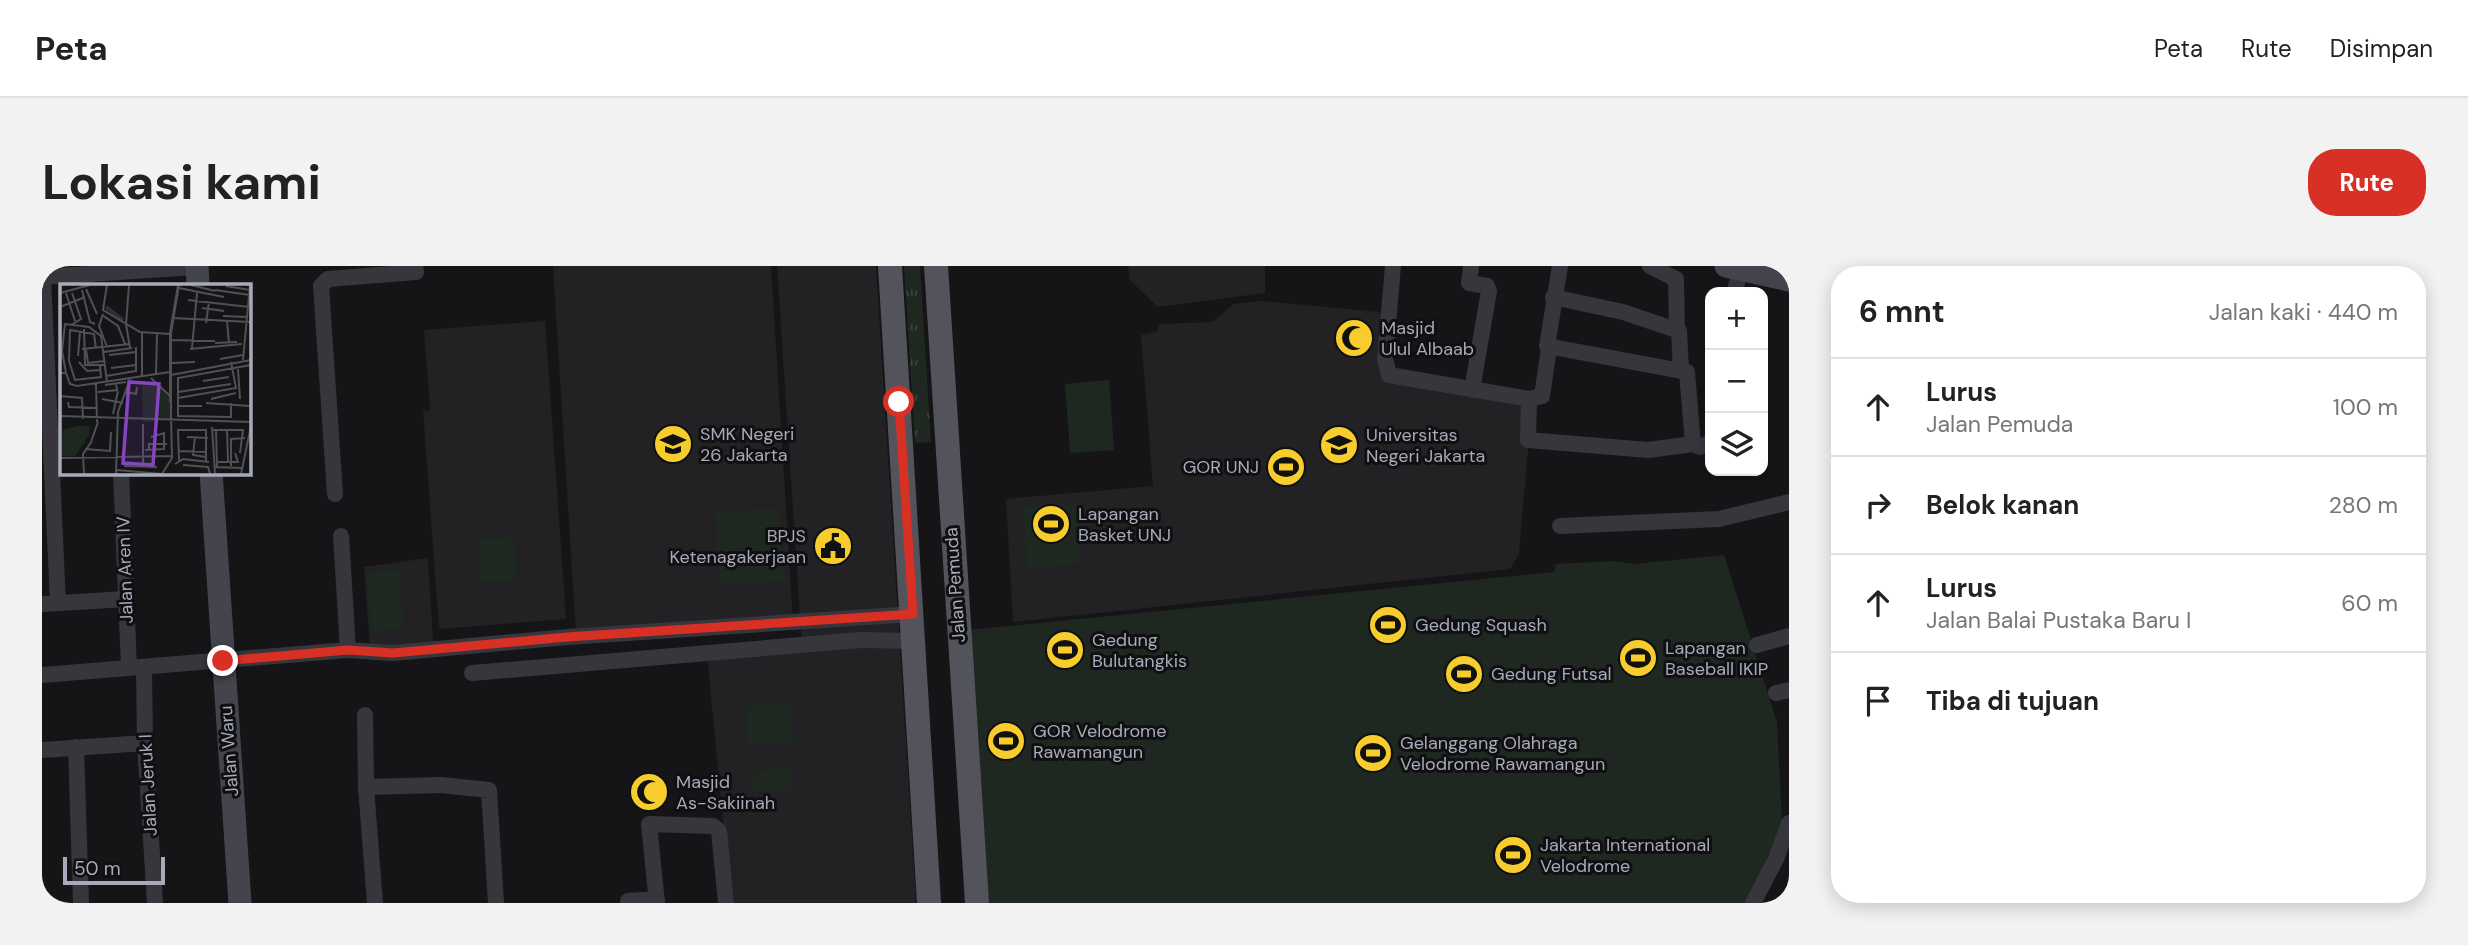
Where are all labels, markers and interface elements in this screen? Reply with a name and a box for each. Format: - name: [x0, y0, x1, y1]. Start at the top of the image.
- text: Peta: [35, 27, 108, 70]
- text: Peta: [2154, 33, 2203, 64]
- text: Rute: [2241, 33, 2292, 64]
- text: Disimpan: [2330, 33, 2433, 64]
- button: Rute: [2308, 149, 2426, 216]
- text: Lokasi kami: [42, 150, 321, 214]
- inset map: [60, 284, 250, 474]
- map controls: [1705, 287, 1768, 476]
- button: +: [1705, 287, 1768, 350]
- text: 6 mnt: [1859, 292, 1945, 331]
- text: Jalan kaki · 440 m: [2209, 297, 2398, 327]
- place label: Masjid Ulul Albaab: [1381, 316, 1474, 361]
- mosque icon: Masjid Ulul Albaab: [1333, 317, 1375, 359]
- button: −: [1705, 350, 1768, 413]
- text: Lurus: [1926, 375, 1997, 409]
- route start: [883, 386, 914, 417]
- icon: ahead: [1859, 388, 1897, 426]
- text: 100 m: [2333, 392, 2398, 422]
- text: Jalan Pemuda: [1926, 409, 2073, 439]
- button: layers: [1705, 413, 1768, 476]
- place label: SMK Negeri 26 Jakarta: [700, 422, 794, 467]
- school or university icon: SMK Negeri 26 Jakarta: [652, 423, 694, 465]
- place label: Universitas Negeri Jakarta: [1366, 423, 1485, 468]
- school or university icon: Universitas Negeri Jakarta: [1318, 424, 1360, 466]
- sports icon: GOR UNJ: [1265, 446, 1307, 488]
- place label: GOR UNJ: [1183, 455, 1259, 479]
- icon: right: [1859, 486, 1897, 524]
- text: Belok kanan: [1926, 488, 2079, 522]
- text: 280 m: [2329, 490, 2398, 520]
- place label: Lapangan Basket UNJ: [1078, 502, 1171, 547]
- sports icon: Lapangan Basket UNJ: [1030, 503, 1072, 545]
- street label: Jalan Aren IV: [111, 516, 139, 624]
- place label: BPJS Ketenagakerjaan: [670, 524, 806, 569]
- public building icon: BPJS Ketenagakerjaan: [812, 525, 854, 567]
- street label: Jalan Pemuda: [939, 527, 971, 643]
- text: Lurus: [1926, 571, 1997, 605]
- icon: ahead: [1859, 584, 1897, 622]
- text: 60 m: [2341, 588, 2398, 618]
- sports icon: Gedung Squash: [1367, 604, 1409, 646]
- text: Jalan Balai Pustaka Baru I: [1926, 605, 2191, 635]
- place label: Gedung Squash: [1415, 613, 1547, 637]
- place label: Gedung Bulutangkis: [1092, 628, 1187, 673]
- sports icon: Gedung Bulutangkis: [1044, 629, 1086, 671]
- place label: Lapangan Baseball IKIP: [1665, 636, 1768, 681]
- sports icon: Lapangan Baseball IKIP: [1617, 637, 1659, 679]
- route end: [207, 645, 238, 676]
- sports icon: Gedung Futsal: [1443, 653, 1485, 695]
- place label: Gedung Futsal: [1491, 662, 1611, 686]
- icon: arrive: [1859, 682, 1897, 720]
- text: Tiba di tujuan: [1926, 684, 2099, 718]
- street label: Jalan Waru: [214, 705, 244, 797]
- place label: GOR Velodrome Rawamangun: [1033, 719, 1166, 764]
- sports icon: GOR Velodrome Rawamangun: [985, 720, 1027, 762]
- place label: Gelanggang Olahraga Velodrome Rawamangun: [1400, 731, 1605, 776]
- sports icon: Gelanggang Olahraga Velodrome Rawamangun: [1352, 732, 1394, 774]
- street label: Jalan Jeruk I: [133, 733, 163, 837]
- place label: Masjid As-Sakiinah: [676, 770, 775, 815]
- mosque icon: Masjid As-Sakiinah: [628, 771, 670, 813]
- place label: Jakarta International Velodrome: [1540, 833, 1710, 878]
- sports icon: Jakarta International Velodrome: [1492, 834, 1534, 876]
- scale bar: [63, 854, 164, 886]
- text: 50 m: [74, 856, 121, 881]

